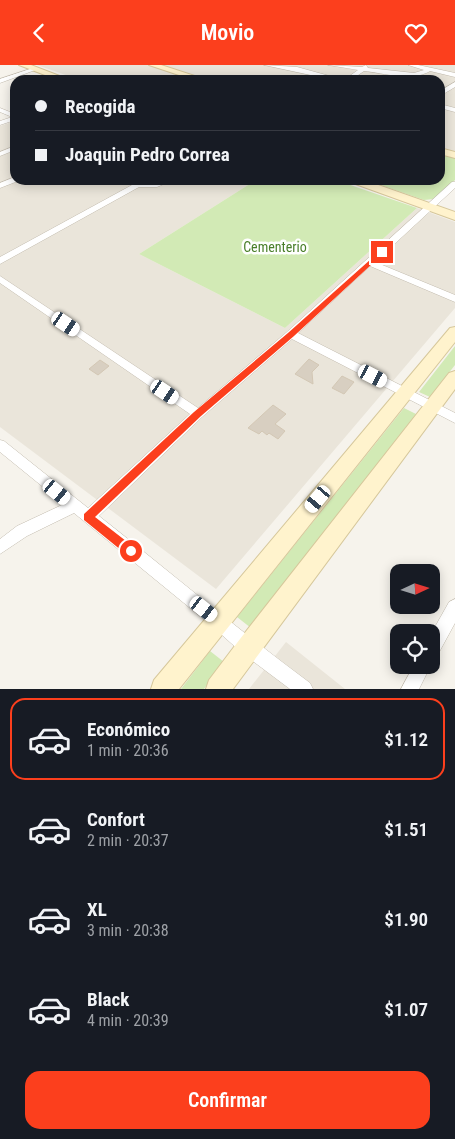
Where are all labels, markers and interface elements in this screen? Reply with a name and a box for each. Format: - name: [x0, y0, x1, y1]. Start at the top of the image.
- icon: back: [25, 19, 53, 47]
- icon: heart: [402, 19, 430, 47]
- text: Movio: [201, 20, 254, 45]
- text: Recogida: [65, 95, 136, 118]
- text: Joaquin Pedro Correa: [65, 143, 230, 166]
- park label: Cementerio: [243, 239, 307, 255]
- route end: [371, 241, 393, 263]
- car: [49, 309, 82, 339]
- car: [356, 363, 389, 389]
- car: [148, 377, 181, 407]
- car: [40, 477, 73, 507]
- car: [302, 483, 333, 515]
- route start: [120, 540, 142, 562]
- north arrow: [390, 564, 440, 614]
- map controls: [390, 564, 440, 674]
- car: [187, 594, 220, 624]
- button: locate: [390, 624, 440, 674]
- icon: car: [27, 717, 72, 762]
- text: Económico: [87, 718, 170, 741]
- text: $1.12: [384, 728, 428, 751]
- text: 1 min · 20:36: [87, 741, 169, 760]
- icon: car: [27, 807, 72, 852]
- text: Confort: [87, 808, 145, 831]
- text: $1.51: [384, 818, 428, 841]
- text: 2 min · 20:37: [87, 831, 169, 850]
- icon: car: [27, 897, 72, 942]
- text: XL: [87, 898, 107, 921]
- text: $1.90: [384, 908, 428, 931]
- text: 3 min · 20:38: [87, 921, 169, 940]
- icon: car: [27, 987, 72, 1032]
- text: Black: [87, 988, 129, 1011]
- text: $1.07: [384, 998, 428, 1021]
- text: 4 min · 20:39: [87, 1011, 169, 1030]
- button: Confirmar: [25, 1071, 430, 1129]

